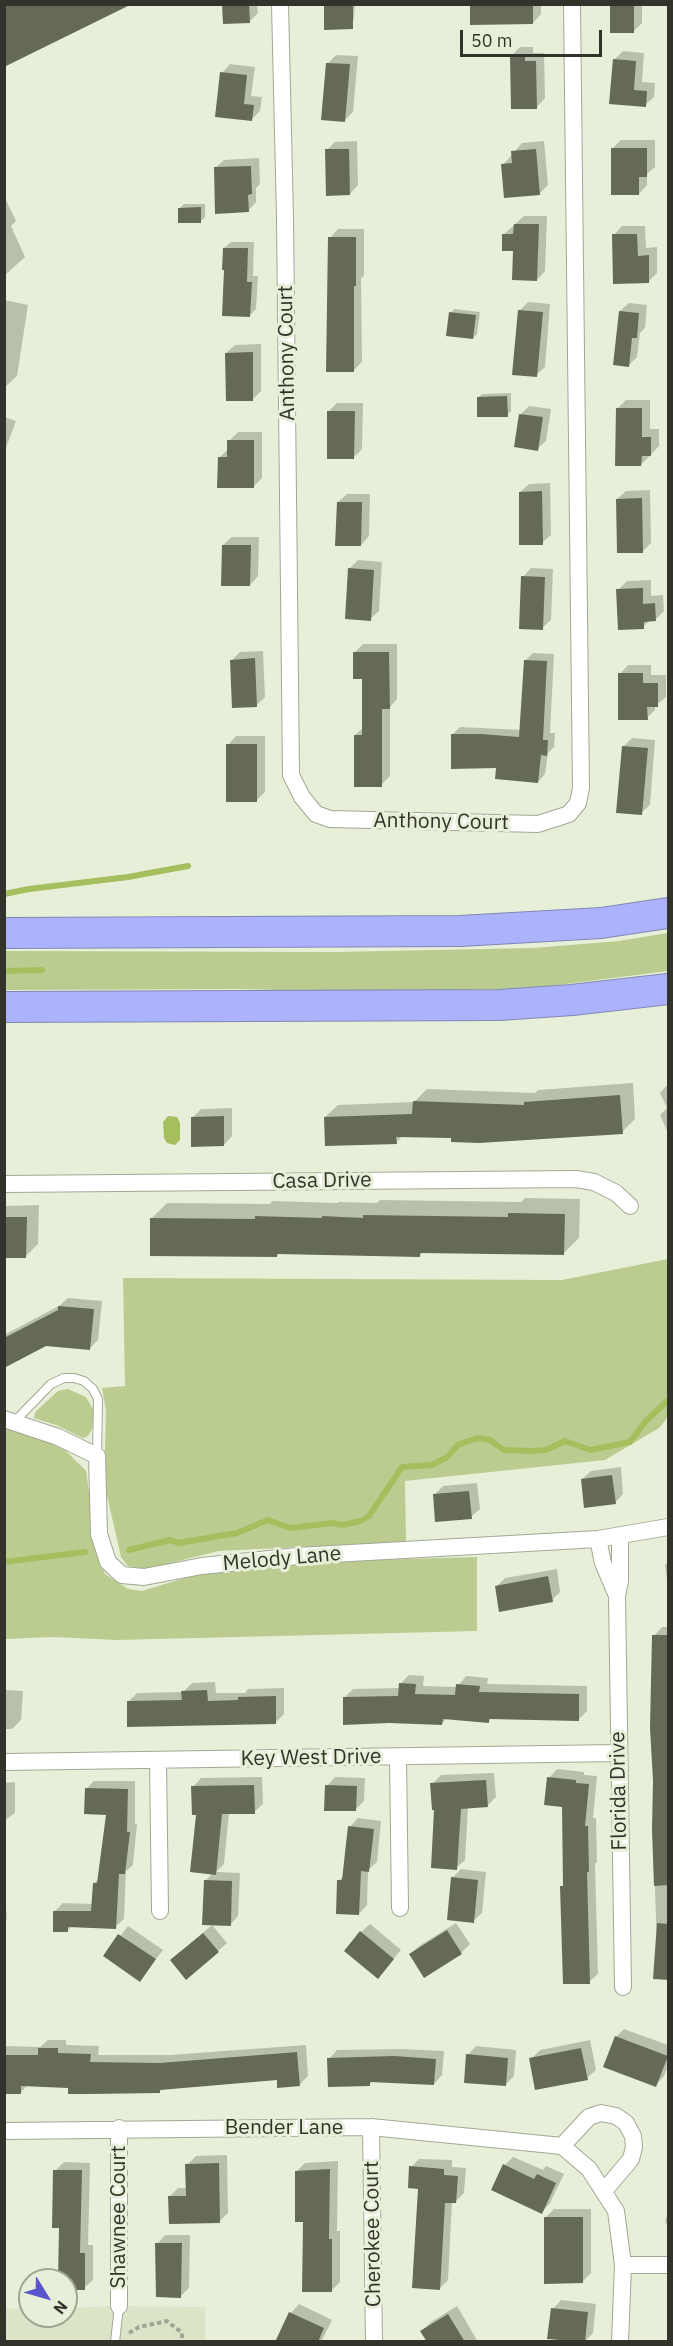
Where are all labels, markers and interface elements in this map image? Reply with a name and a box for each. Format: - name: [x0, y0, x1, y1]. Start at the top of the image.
- scale bar: [463, 18, 606, 56]
- text: 50 m: [471, 29, 513, 52]
- street label: Anthony Court: [273, 285, 301, 421]
- street label: Anthony Court: [373, 808, 509, 836]
- street label: Casa Drive: [272, 1168, 372, 1194]
- street label: Melody Lane: [222, 1541, 342, 1577]
- street label: Florida Drive: [605, 1731, 633, 1851]
- street label: Key West Drive: [240, 1744, 382, 1772]
- street label: Bender Lane: [225, 2115, 343, 2141]
- street label: Shawnee Court: [106, 2145, 132, 2289]
- street label: Cherokee Court: [359, 2161, 387, 2307]
- north arrow: [18, 2268, 78, 2328]
- text: N: [49, 2297, 72, 2318]

